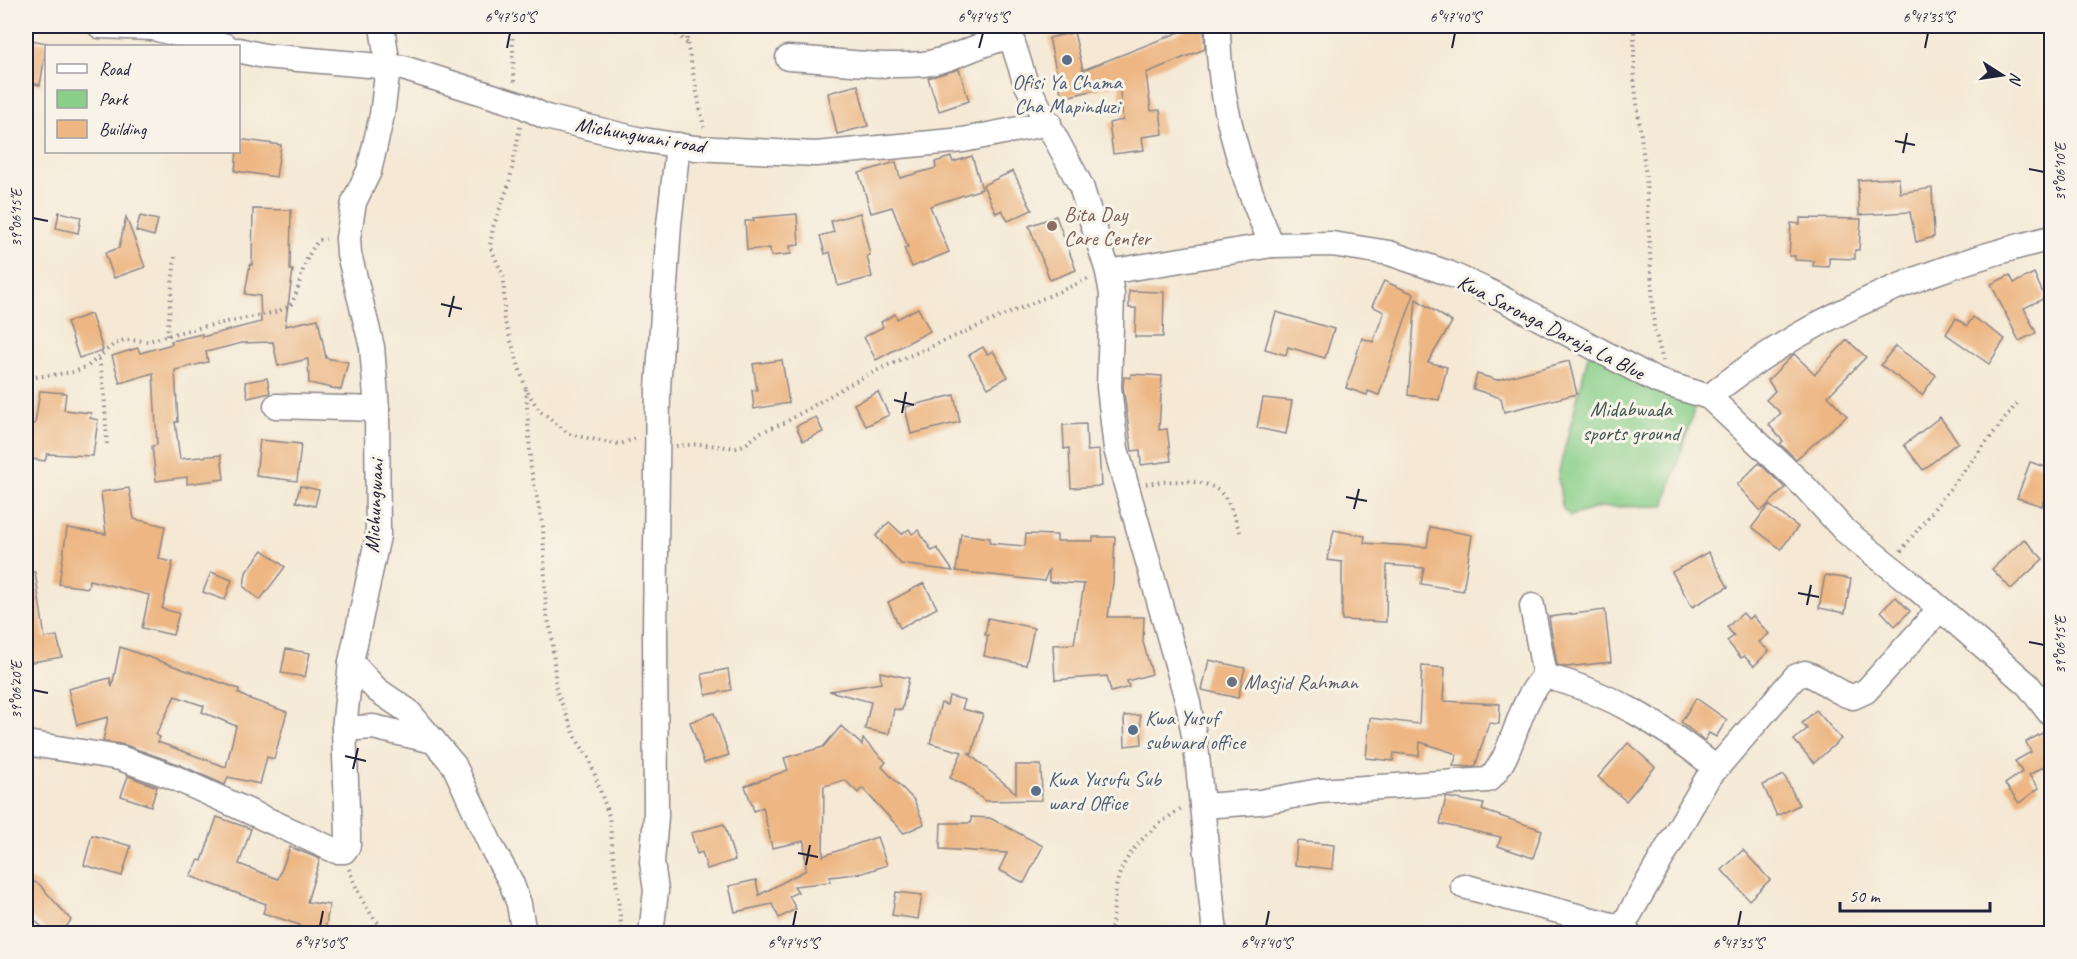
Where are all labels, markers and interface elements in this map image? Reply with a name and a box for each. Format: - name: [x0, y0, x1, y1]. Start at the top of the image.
- text: 6°47'50"S: [485, 8, 538, 27]
- text: 6°47'45"S: [958, 8, 1011, 27]
- text: 6°47'40"S: [1430, 8, 1483, 27]
- text: 6°47'35"S: [1903, 8, 1956, 27]
- legend: [45, 45, 240, 153]
- north arrow: [1972, 45, 2032, 105]
- marker: Ofisi Ya Chama Cha Mapinduzi: [1060, 53, 1074, 67]
- text: Road: [99, 58, 132, 80]
- place label: Ofisi Ya Chama Cha Mapinduzi: [1012, 69, 1123, 119]
- text: N: [2004, 71, 2027, 88]
- text: Park: [99, 88, 129, 110]
- street label: Michungwani road: [573, 111, 710, 160]
- text: Building: [99, 118, 148, 140]
- text: 39°06'10"E: [2051, 141, 2070, 201]
- text: 39°06'15"E: [7, 187, 26, 247]
- place label: Bita Day Care Center: [1064, 201, 1153, 251]
- marker: Bita Day Care Center: [1045, 219, 1059, 233]
- street label: Kwa Saronga Daraja La Blue: [1453, 269, 1651, 386]
- park label: Midabwada sports ground: [1582, 396, 1682, 446]
- street label: Michungwani: [359, 455, 390, 553]
- text: 39°06'15"E: [2051, 614, 2070, 674]
- text: 39°06'20"E: [7, 659, 26, 719]
- place label: Masjid Rahman: [1244, 669, 1359, 695]
- marker: Masjid Rahman: [1225, 675, 1239, 689]
- place label: Kwa Yusuf subward office: [1145, 705, 1247, 755]
- marker: Kwa Yusuf subward office: [1126, 723, 1140, 737]
- place label: Kwa Yusufu Sub ward Office: [1048, 766, 1163, 816]
- marker: Kwa Yusufu Sub ward Office: [1029, 784, 1043, 798]
- scale bar: [1840, 875, 1990, 913]
- text: 50 m: [1849, 885, 1882, 907]
- text: 6°47'50"S: [295, 934, 348, 953]
- text: 6°47'45"S: [768, 934, 821, 953]
- text: 6°47'40"S: [1241, 934, 1294, 953]
- text: 6°47'35"S: [1713, 934, 1766, 953]

